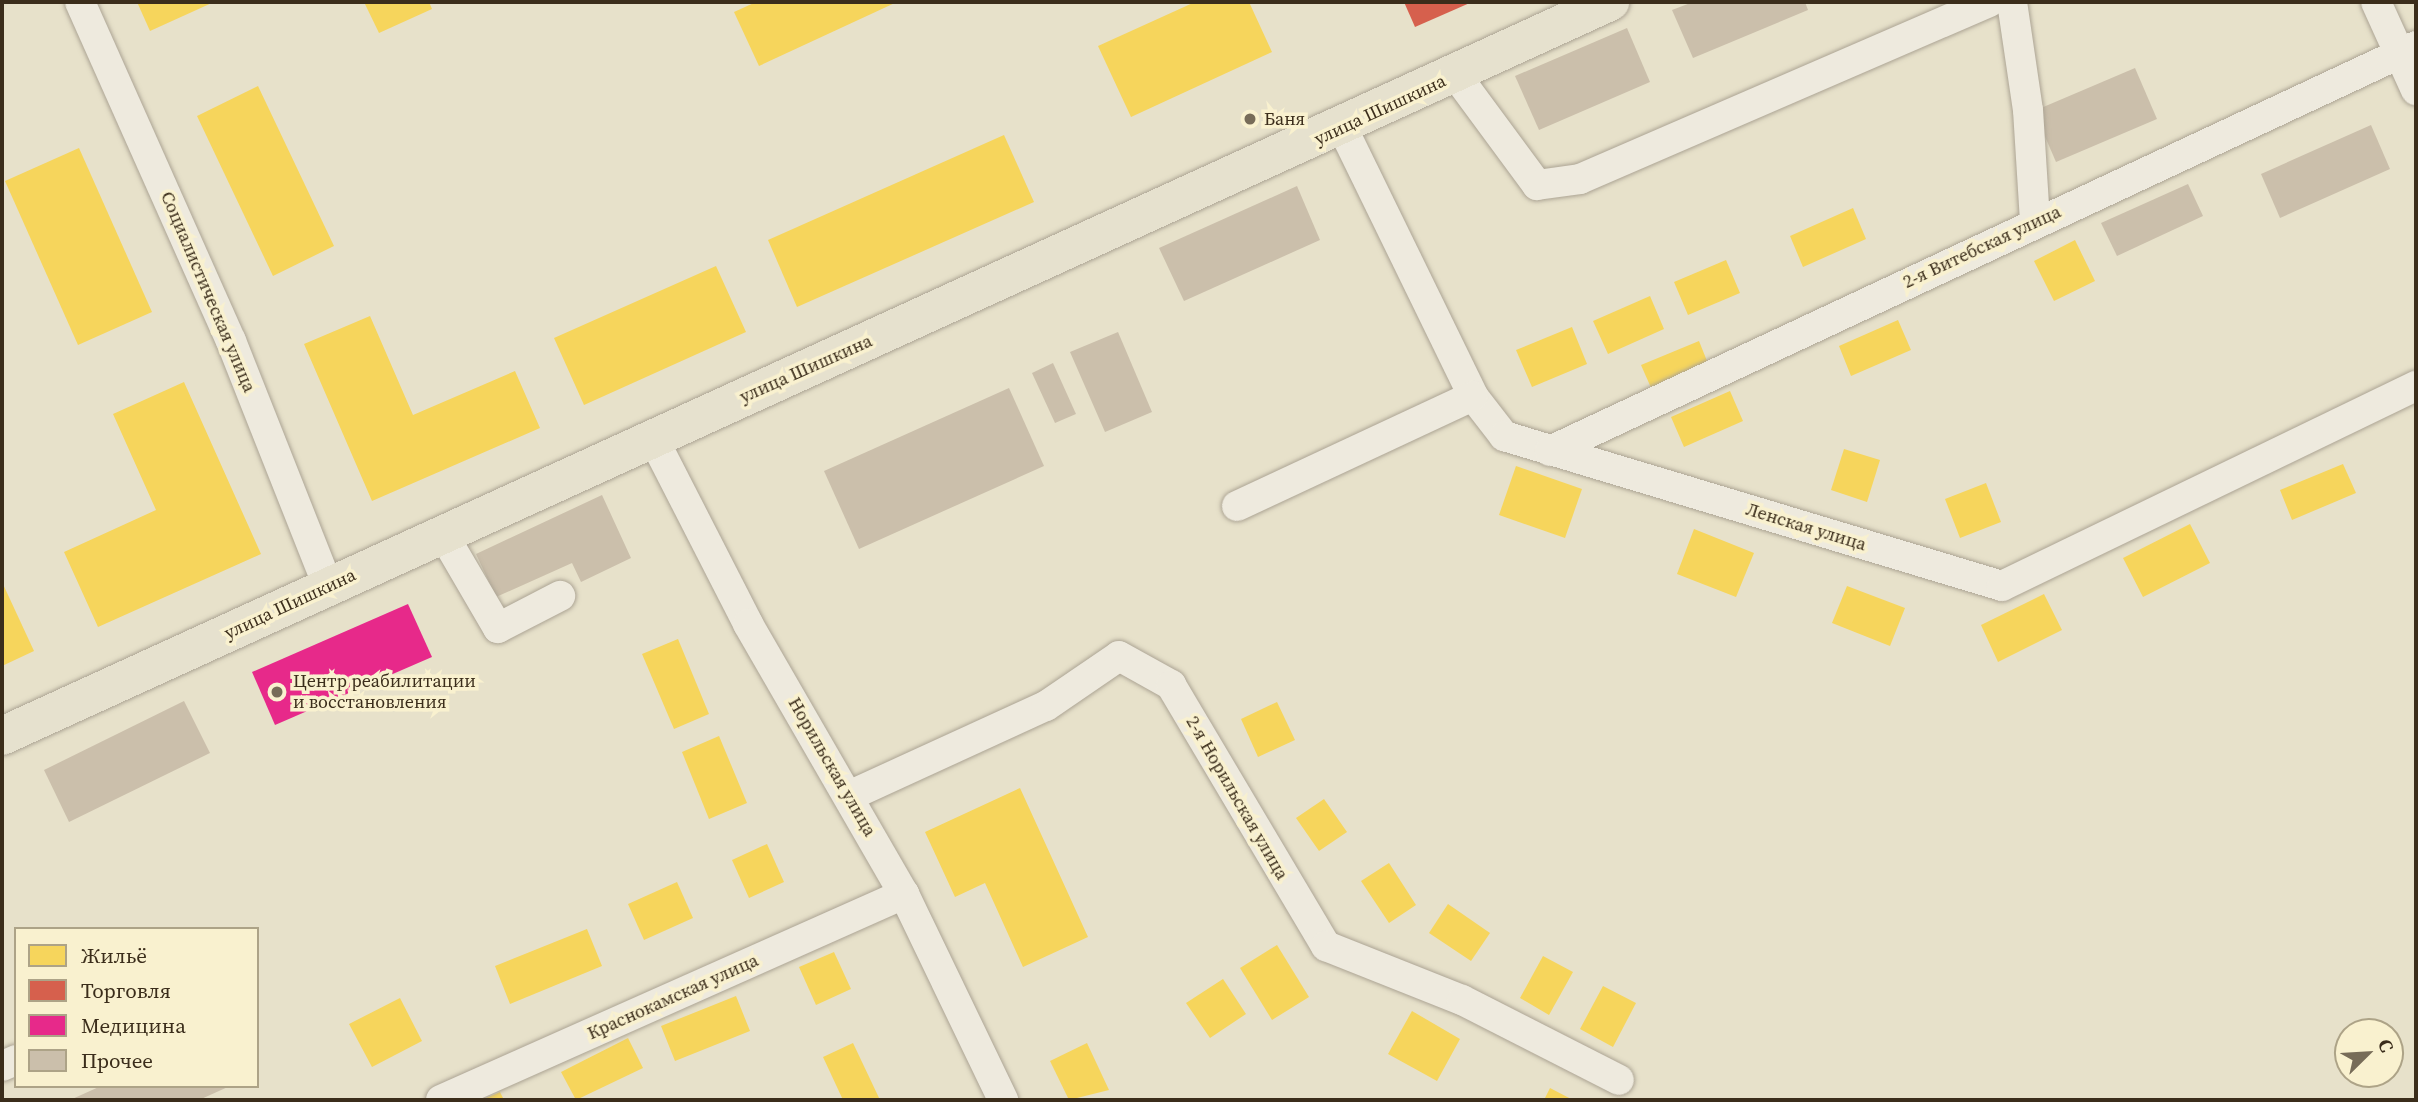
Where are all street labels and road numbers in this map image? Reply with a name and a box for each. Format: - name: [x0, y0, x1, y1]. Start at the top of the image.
- street label: улица Шишкина: [1311, 70, 1449, 150]
- street label: Социалистическая улица: [156, 188, 260, 396]
- street label: 2-я Витебская улица: [1900, 201, 2064, 293]
- street label: улица Шишкина: [736, 330, 876, 408]
- street label: Ленская улица: [1743, 498, 1869, 556]
- street label: улица Шишкина: [221, 564, 359, 644]
- street label: Норильская улица: [783, 694, 881, 840]
- street label: 2-я Норильская улица: [1181, 712, 1293, 884]
- street label: Краснокамская улица: [584, 950, 762, 1044]

